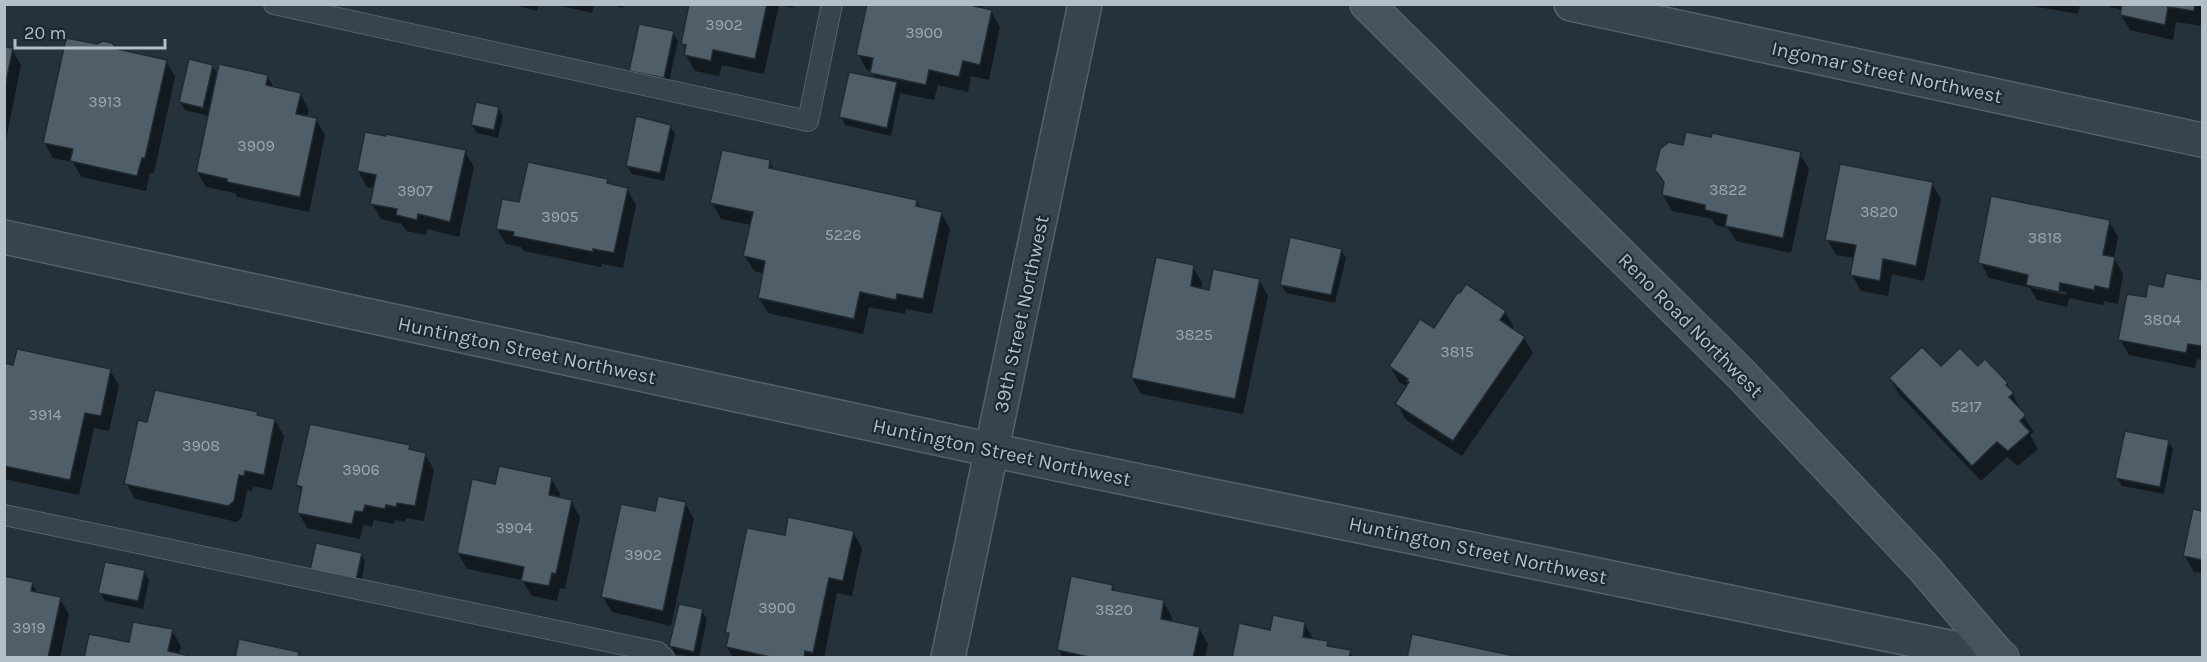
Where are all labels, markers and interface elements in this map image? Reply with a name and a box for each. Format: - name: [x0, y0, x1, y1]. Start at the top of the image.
- scale bar: [15, 12, 165, 50]
- house number: 3902: [705, 15, 743, 34]
- text: 20 m: [24, 22, 66, 44]
- house number: 3900: [905, 23, 943, 42]
- street label: Ingomar Street Northwest: [1769, 37, 2005, 108]
- house number: 3913: [88, 92, 122, 111]
- house number: 3909: [237, 136, 275, 155]
- house number: 3822: [1709, 180, 1747, 199]
- house number: 3907: [397, 181, 433, 200]
- house number: 3820: [1860, 202, 1898, 221]
- house number: 3905: [541, 207, 579, 226]
- street label: 39th Street Northwest: [989, 213, 1054, 415]
- house number: 5226: [825, 225, 861, 244]
- house number: 3818: [2028, 228, 2062, 247]
- street label: Reno Road Northwest: [1613, 248, 1768, 403]
- house number: 3804: [2143, 310, 2181, 329]
- street label: Huntington Street Northwest: [396, 312, 659, 389]
- house number: 3825: [1175, 325, 1213, 344]
- house number: 3815: [1440, 342, 1474, 361]
- house number: 5217: [1950, 397, 1982, 416]
- house number: 3914: [29, 405, 62, 424]
- street label: Huntington Street Northwest: [871, 414, 1134, 491]
- house number: 3908: [182, 436, 220, 455]
- house number: 3906: [342, 460, 380, 479]
- street label: Huntington Street Northwest: [1347, 512, 1610, 589]
- house number: 3904: [495, 518, 533, 537]
- house number: 3902: [624, 545, 662, 564]
- house number: 3900: [758, 598, 796, 617]
- house number: 3820: [1095, 600, 1133, 619]
- house number: 3919: [12, 618, 46, 637]

